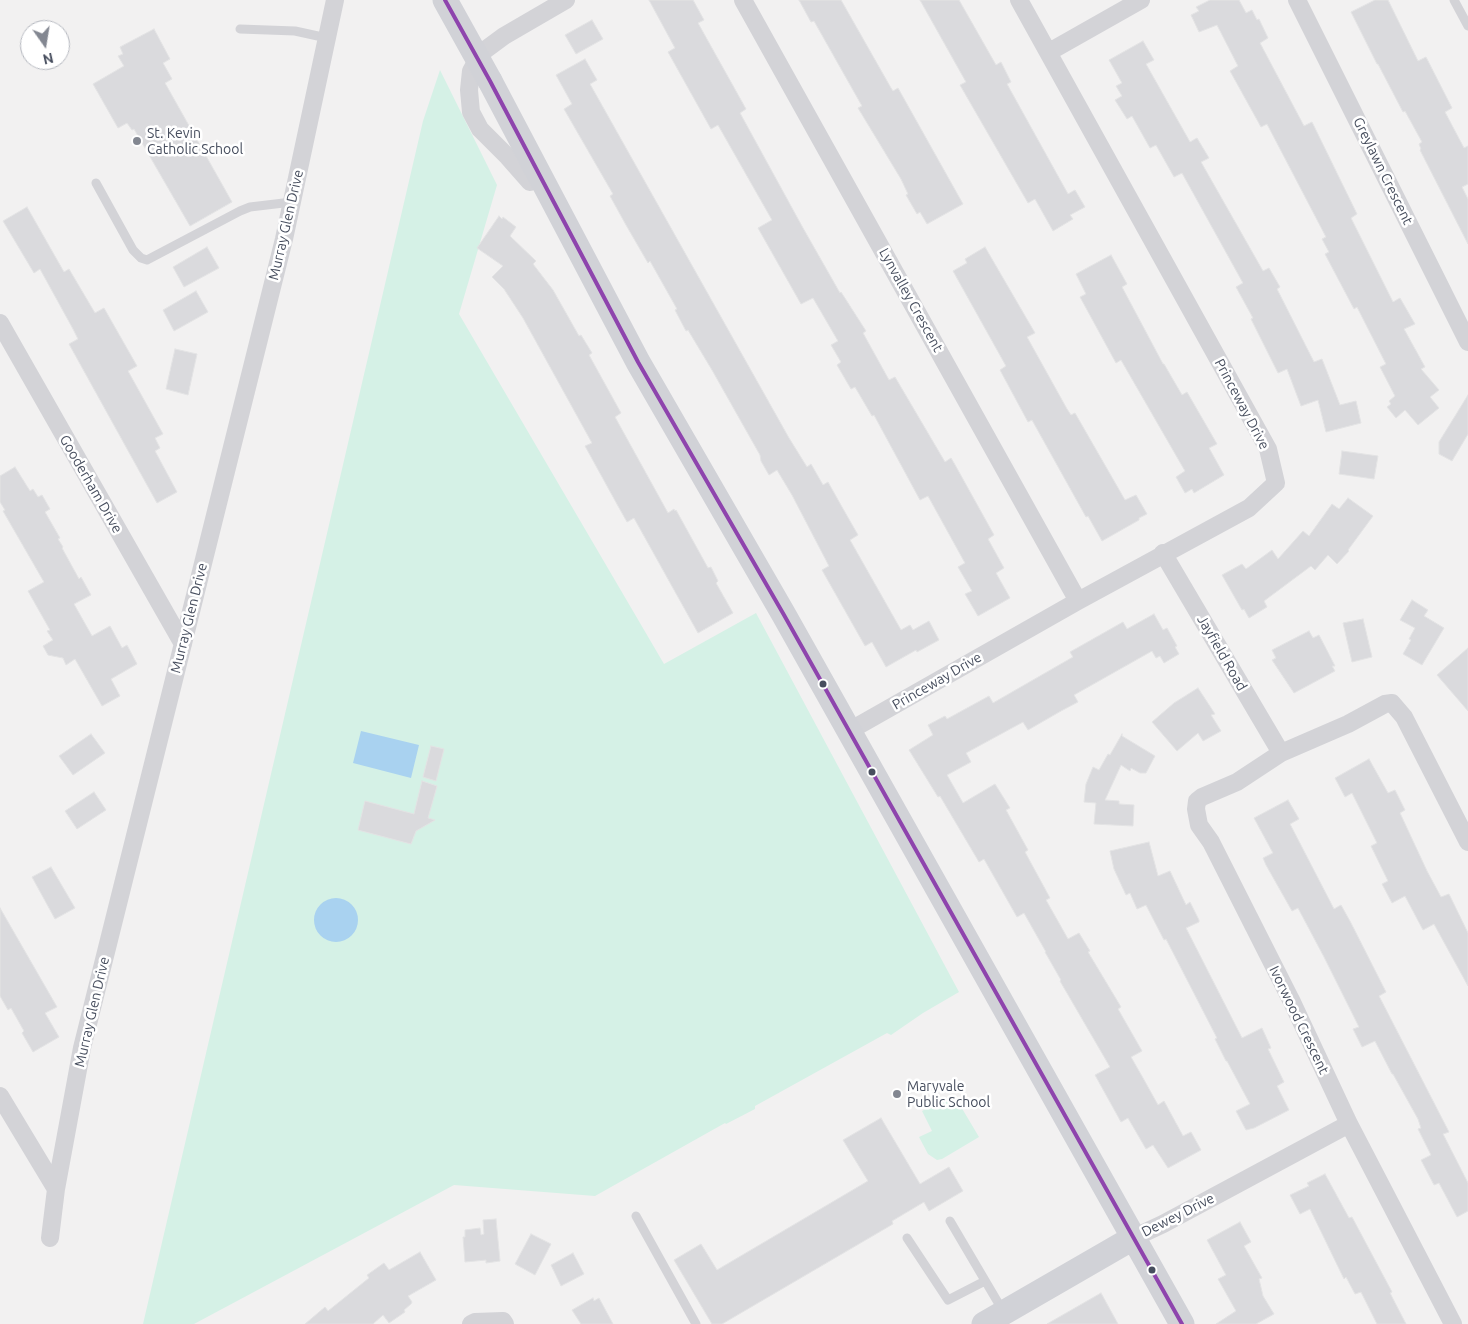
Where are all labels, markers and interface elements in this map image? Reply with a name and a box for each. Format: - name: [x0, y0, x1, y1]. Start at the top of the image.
- north arrow: [20, 20, 70, 70]
- text: N: [41, 50, 55, 68]
- street label: Greylawn Crescent: [1350, 115, 1416, 227]
- place label: St. Kevin Catholic School: [147, 125, 243, 158]
- marker: St. Kevin Catholic School: [131, 135, 143, 147]
- street label: Murray Glen Drive: [265, 168, 307, 282]
- street label: Lynvalley Crescent: [876, 245, 946, 355]
- street label: Princeway Drive: [1211, 356, 1273, 452]
- street label: Gooderham Drive: [56, 432, 126, 536]
- street label: Murray Glen Drive: [167, 561, 211, 675]
- street label: Jayfield Road: [1194, 612, 1250, 694]
- street label: Princeway Drive: [889, 649, 985, 713]
- unlabelled marker: [818, 679, 828, 689]
- unlabelled marker: [867, 767, 877, 777]
- street label: Murray Glen Drive: [71, 955, 113, 1069]
- street label: Ivorwood Crescent: [1266, 963, 1332, 1077]
- place label: Maryvale Public School: [907, 1078, 990, 1110]
- marker: Maryvale Public School: [891, 1088, 903, 1100]
- street label: Dewey Drive: [1139, 1190, 1217, 1240]
- unlabelled marker: [1147, 1265, 1157, 1275]

